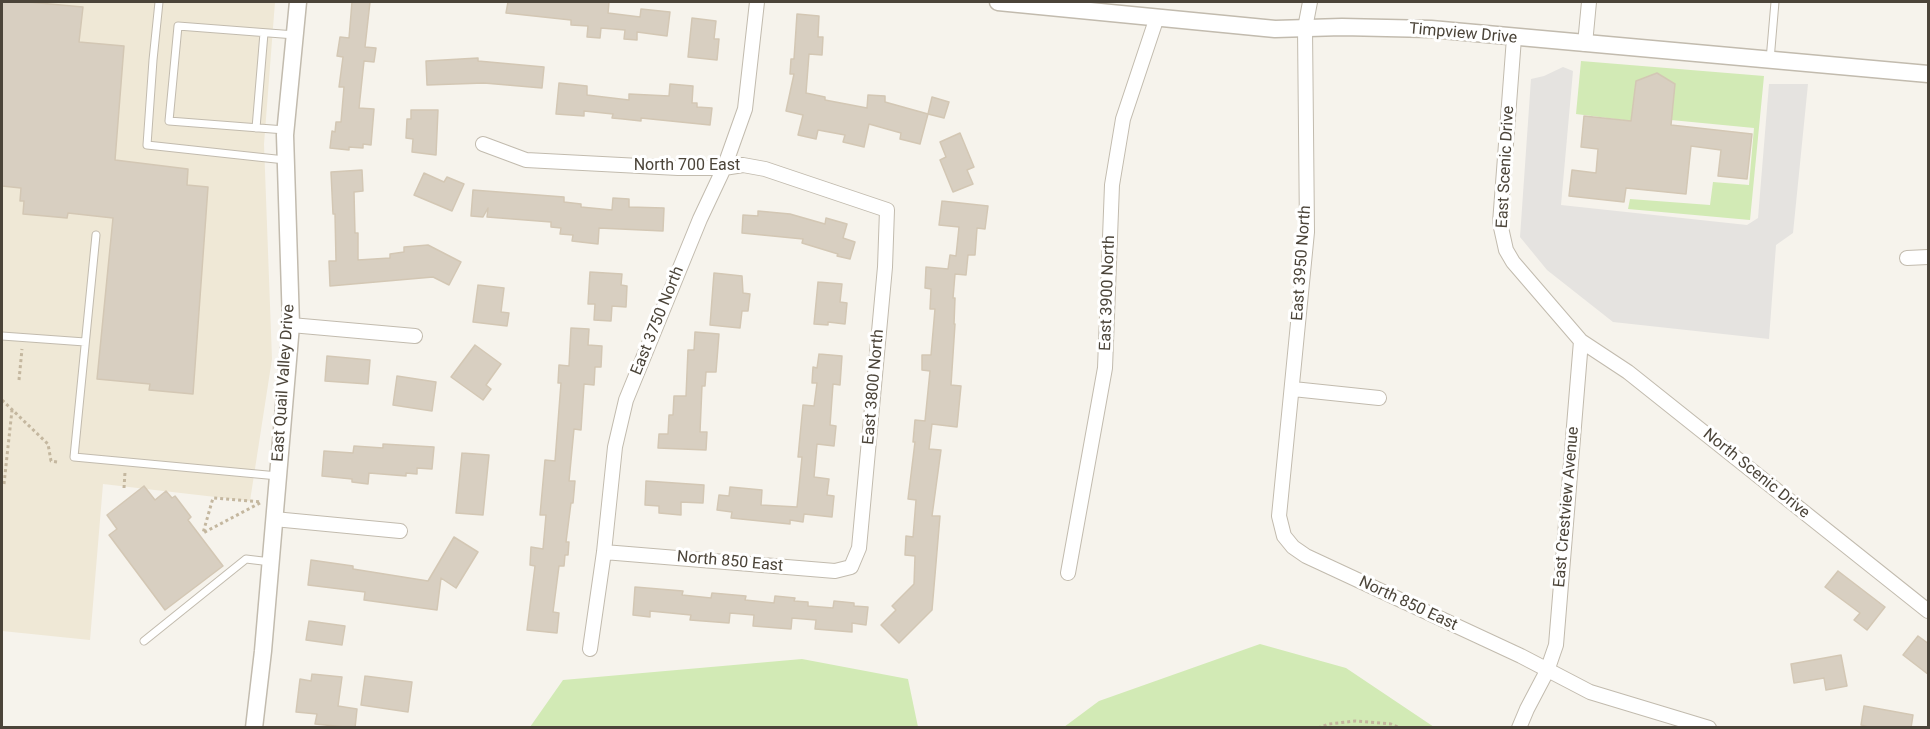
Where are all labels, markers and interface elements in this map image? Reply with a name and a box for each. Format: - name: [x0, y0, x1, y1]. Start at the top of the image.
- street label: Timpview Drive: [1408, 20, 1518, 48]
- street label: East Scenic Drive: [1493, 105, 1519, 229]
- street label: North 700 East: [634, 156, 740, 176]
- street label: East 3950 North: [1288, 205, 1316, 321]
- street label: East 3900 North: [1096, 235, 1120, 351]
- street label: East 3750 North: [627, 264, 689, 378]
- street label: East Quail Valley Drive: [269, 304, 299, 462]
- street label: East 3800 North: [859, 329, 889, 445]
- street label: North Scenic Drive: [1699, 425, 1813, 523]
- street label: East Crestview Avenue: [1550, 426, 1584, 588]
- street label: North 850 East: [676, 548, 784, 576]
- street label: North 850 East: [1356, 573, 1460, 635]

